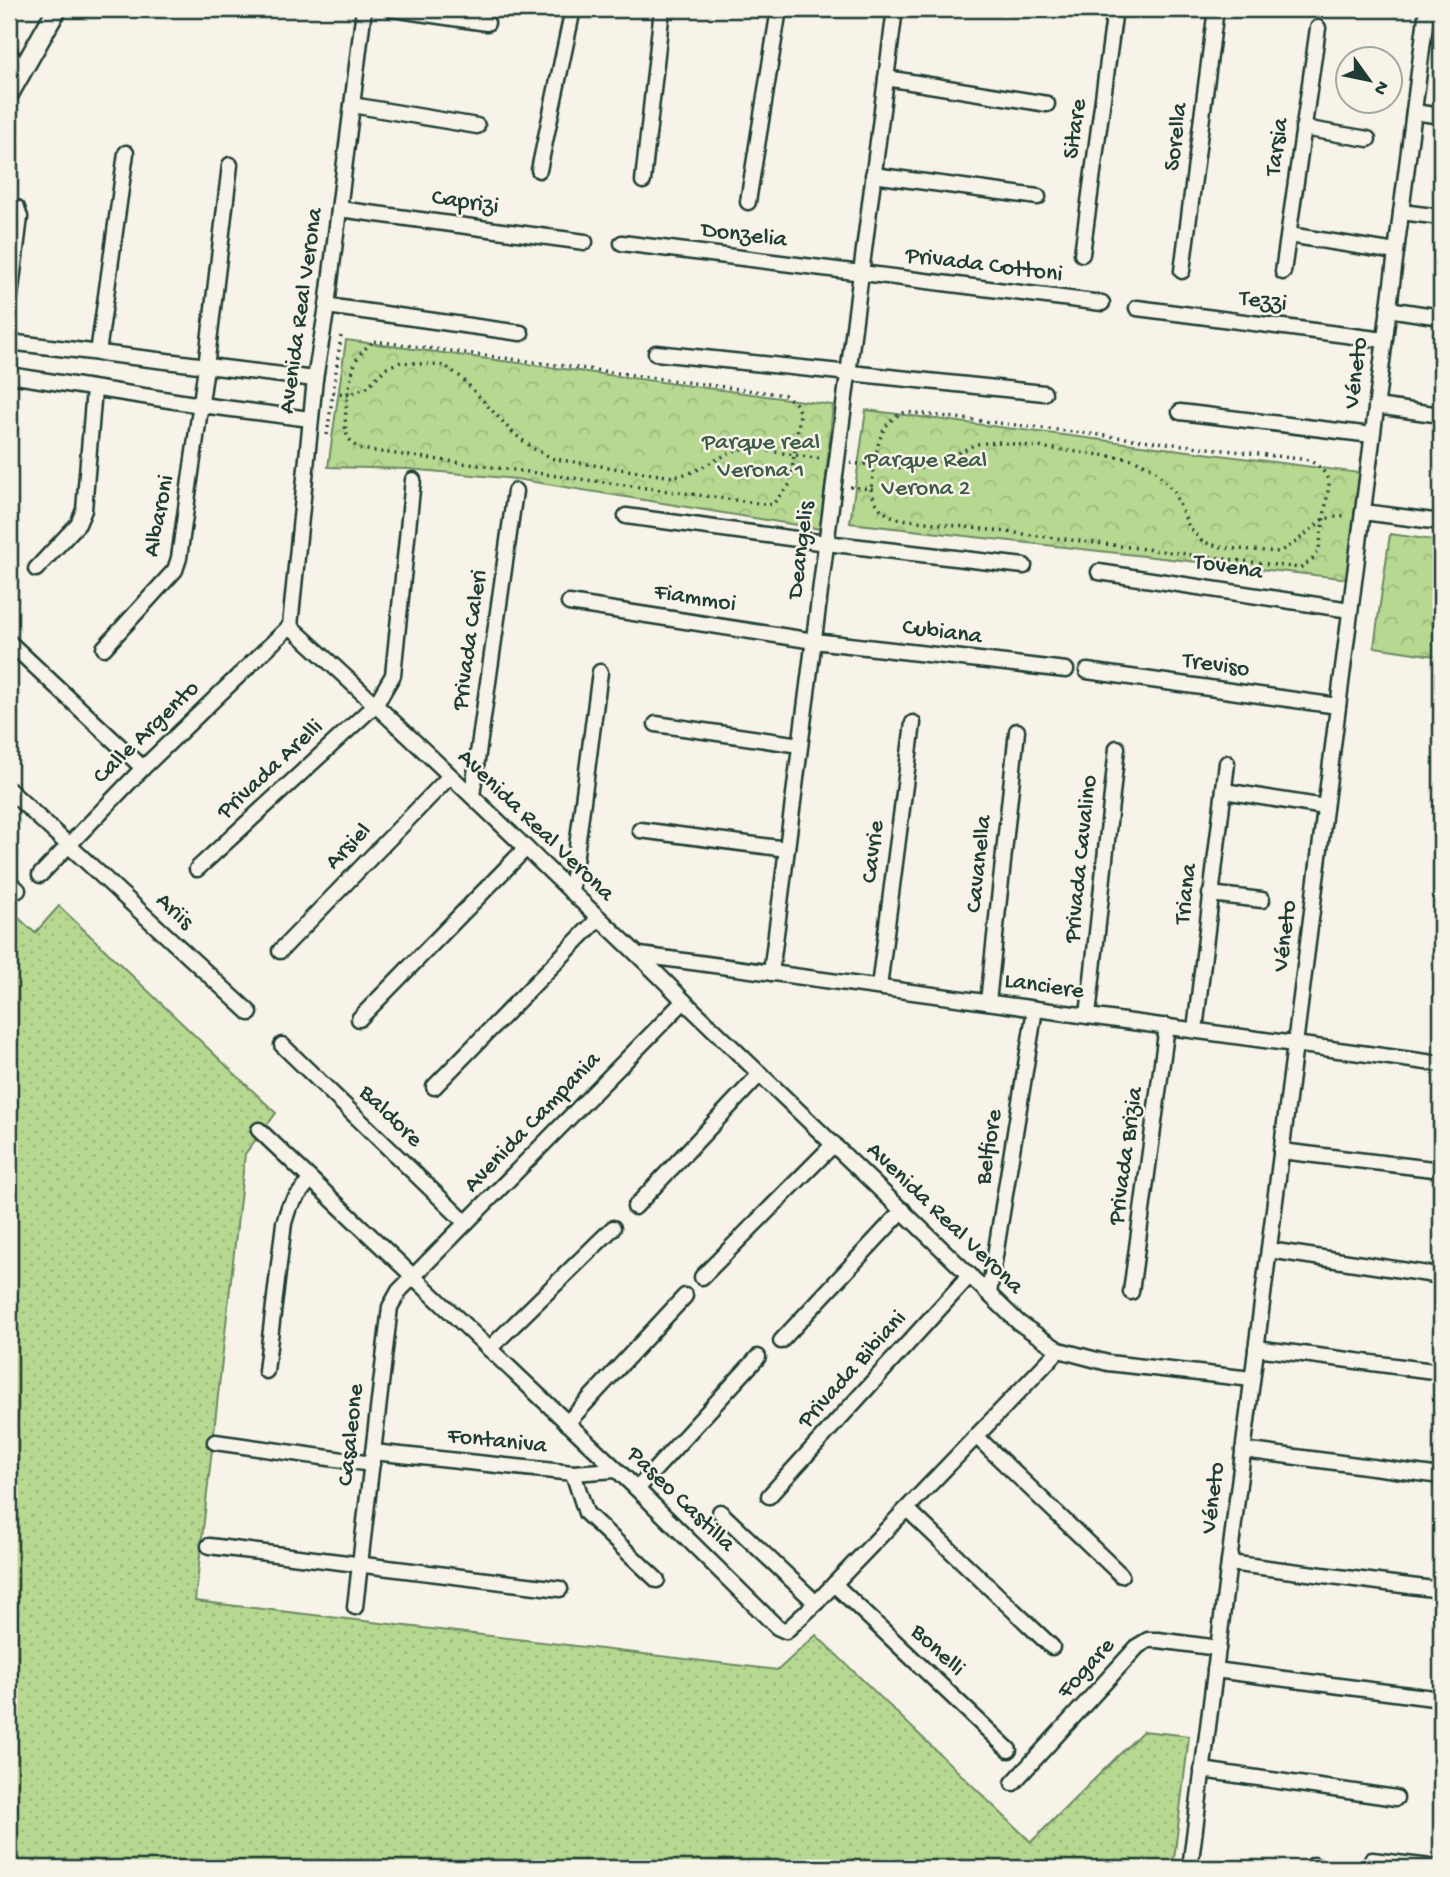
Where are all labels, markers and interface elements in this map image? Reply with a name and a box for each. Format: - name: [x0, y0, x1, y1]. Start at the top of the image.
- north arrow: [1334, 46, 1404, 116]
- text: N: [1367, 76, 1393, 99]
- street label: Sitare: [1057, 97, 1095, 161]
- street label: Sorella: [1158, 101, 1196, 173]
- street label: Tarsia: [1259, 115, 1297, 180]
- street label: Caprizi: [429, 184, 501, 222]
- street label: Avenida Real Verona: [273, 206, 331, 416]
- street label: Donzelia: [697, 216, 789, 256]
- street label: Privada Cottoni: [903, 242, 1064, 290]
- street label: Tezzi: [1235, 284, 1289, 319]
- street label: Véneto: [1338, 336, 1376, 411]
- park label: Parque real Verona 1: [701, 429, 820, 486]
- park label: Parque Real Verona 2: [864, 447, 987, 504]
- street label: Albaroni: [138, 472, 182, 560]
- street label: Deangelis: [781, 498, 823, 602]
- street label: Tovena: [1189, 548, 1265, 588]
- street label: Privada Caleri: [447, 568, 495, 713]
- street label: Fiammoi: [651, 578, 738, 620]
- street label: Cubiana: [900, 614, 984, 652]
- street label: Treviso: [1179, 647, 1251, 685]
- street label: Calle Argento: [88, 675, 206, 791]
- street label: Privada Arelli: [211, 713, 330, 827]
- street label: Avenida Real Verona: [450, 744, 620, 909]
- street label: Privada Cavalino: [1059, 774, 1105, 945]
- street label: Cavanella: [960, 813, 1000, 914]
- street label: Arsiel: [320, 817, 378, 877]
- street label: Cavrie: [856, 818, 892, 885]
- street label: Triana: [1169, 861, 1205, 928]
- street label: Ariis: [149, 887, 200, 938]
- street label: Véneto: [1267, 899, 1305, 974]
- street label: Lanciere: [1002, 967, 1086, 1007]
- street label: Avenida Campania: [458, 1046, 608, 1200]
- street label: Baldore: [351, 1079, 429, 1155]
- street label: Privada Brizia: [1103, 1084, 1151, 1228]
- street label: Belfiore: [970, 1107, 1010, 1188]
- street label: Avenida Real Verona: [859, 1137, 1029, 1302]
- street label: Privada Bibiani: [792, 1305, 914, 1436]
- street label: Casaleone: [332, 1382, 372, 1487]
- street label: Fontaniva: [445, 1422, 549, 1462]
- street label: Paseo Castilla: [619, 1440, 741, 1560]
- street label: Véneto: [1195, 1461, 1233, 1536]
- street label: Bonelli: [903, 1618, 970, 1684]
- street label: Fogare: [1051, 1632, 1122, 1706]

